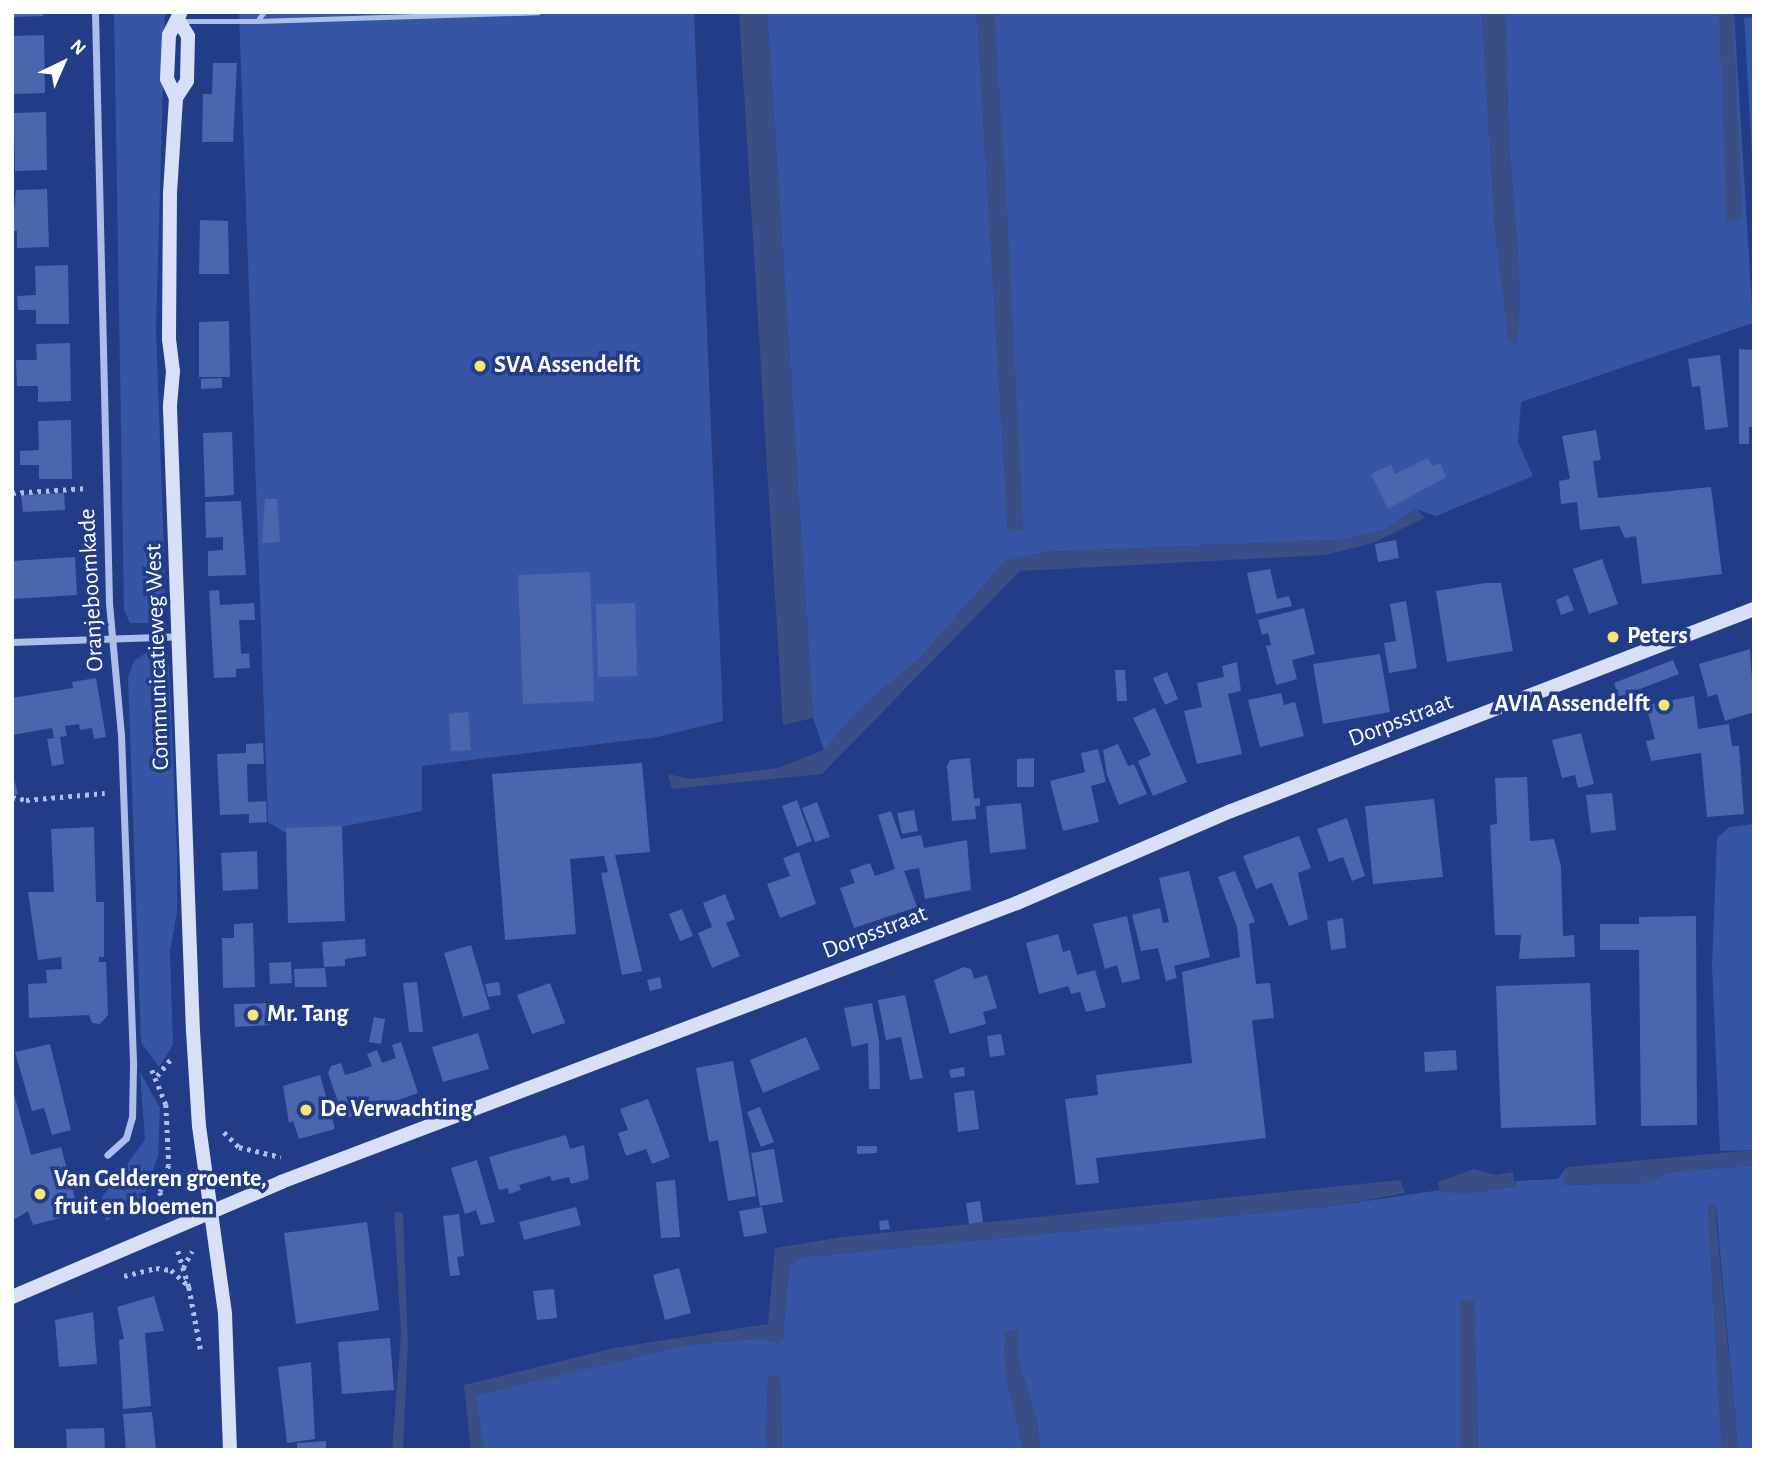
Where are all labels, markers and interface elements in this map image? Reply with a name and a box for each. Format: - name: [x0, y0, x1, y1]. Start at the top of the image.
- north arrow: [28, 28, 98, 98]
- text: N: [67, 36, 89, 59]
- place label: SVA Assendelft: [494, 352, 640, 380]
- marker: SVA Assendelft: [472, 358, 488, 374]
- street label: Oranjeboomkade: [73, 508, 111, 672]
- street label: Communicatieweg West: [140, 543, 176, 771]
- place label: Peters: [1627, 623, 1688, 651]
- marker: Peters: [1605, 629, 1621, 645]
- street label: Dorpsstraat: [1345, 688, 1457, 754]
- place label: AVIA Assendelft: [1494, 691, 1650, 719]
- marker: AVIA Assendelft: [1656, 697, 1672, 713]
- street label: Dorpsstraat: [819, 900, 931, 966]
- place label: Mr. Tang: [267, 1001, 348, 1029]
- marker: Mr. Tang: [245, 1007, 261, 1023]
- place label: De Verwachting: [320, 1096, 472, 1124]
- marker: De Verwachting: [298, 1102, 314, 1118]
- place label: Van Gelderen groente, fruit en bloemen: [54, 1166, 266, 1222]
- marker: Van Gelderen groente, fruit en bloemen: [32, 1186, 48, 1202]

